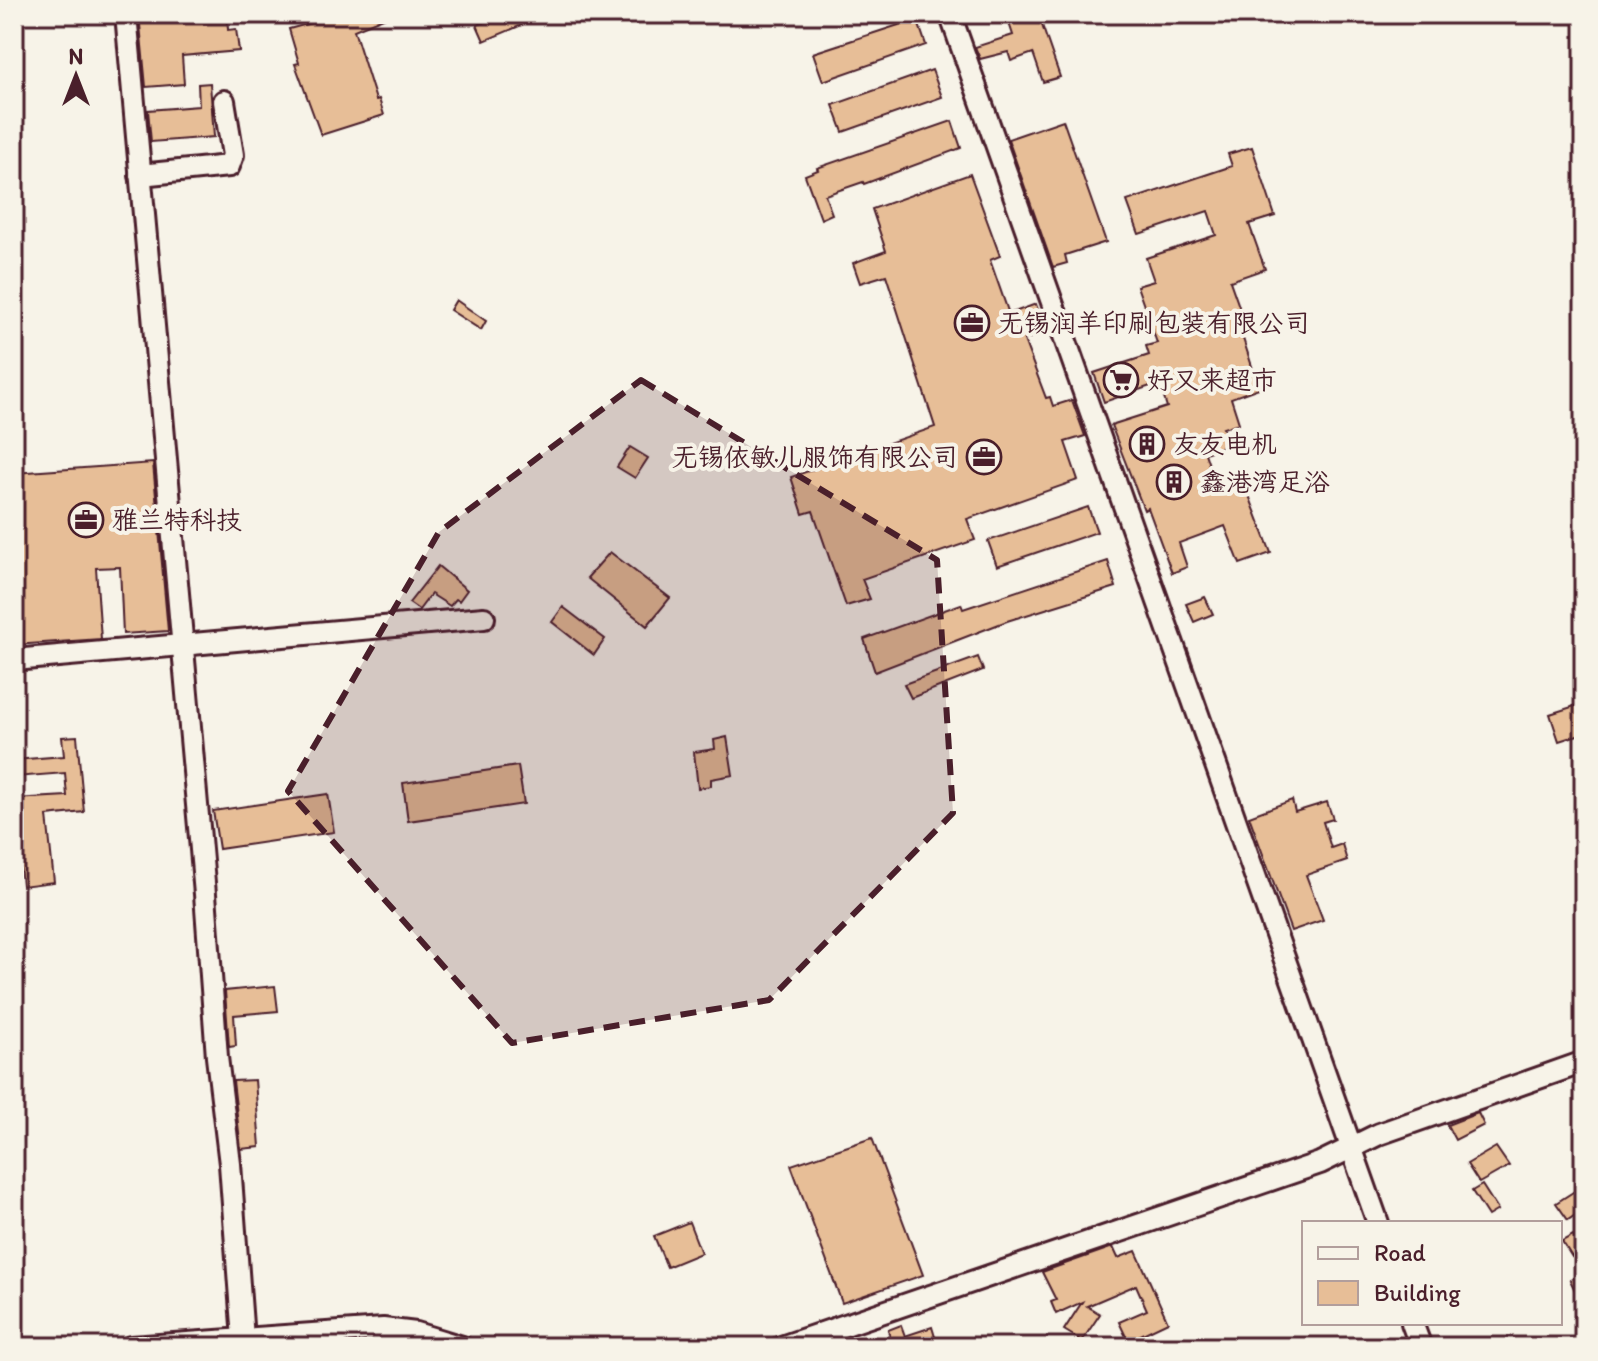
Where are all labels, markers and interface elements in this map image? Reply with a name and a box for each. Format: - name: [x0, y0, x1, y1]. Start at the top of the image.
- north arrow: [36, 36, 116, 116]
- text: N: [69, 43, 83, 70]
- office icon: 无锡润羊印刷包装有限公司: [953, 304, 991, 342]
- place label: 无锡润羊印刷包装有限公司: [998, 307, 1310, 339]
- supermarket icon: 好又来超市: [1102, 361, 1140, 399]
- place label: 好又来超市: [1147, 364, 1277, 396]
- building icon: 友友电机: [1128, 425, 1166, 463]
- place label: 友友电机: [1173, 428, 1277, 460]
- office icon: 无锡依敏儿服饰有限公司: [965, 438, 1003, 476]
- place label: 无锡依敏儿服饰有限公司: [672, 441, 958, 473]
- building icon: 鑫港湾足浴: [1155, 463, 1193, 501]
- place label: 鑫港湾足浴: [1200, 466, 1330, 498]
- office icon: 雅兰特科技: [67, 501, 105, 539]
- place label: 雅兰特科技: [112, 504, 242, 536]
- legend: [1302, 1221, 1562, 1325]
- text: Road: [1374, 1238, 1426, 1267]
- text: Building: [1374, 1278, 1461, 1307]

